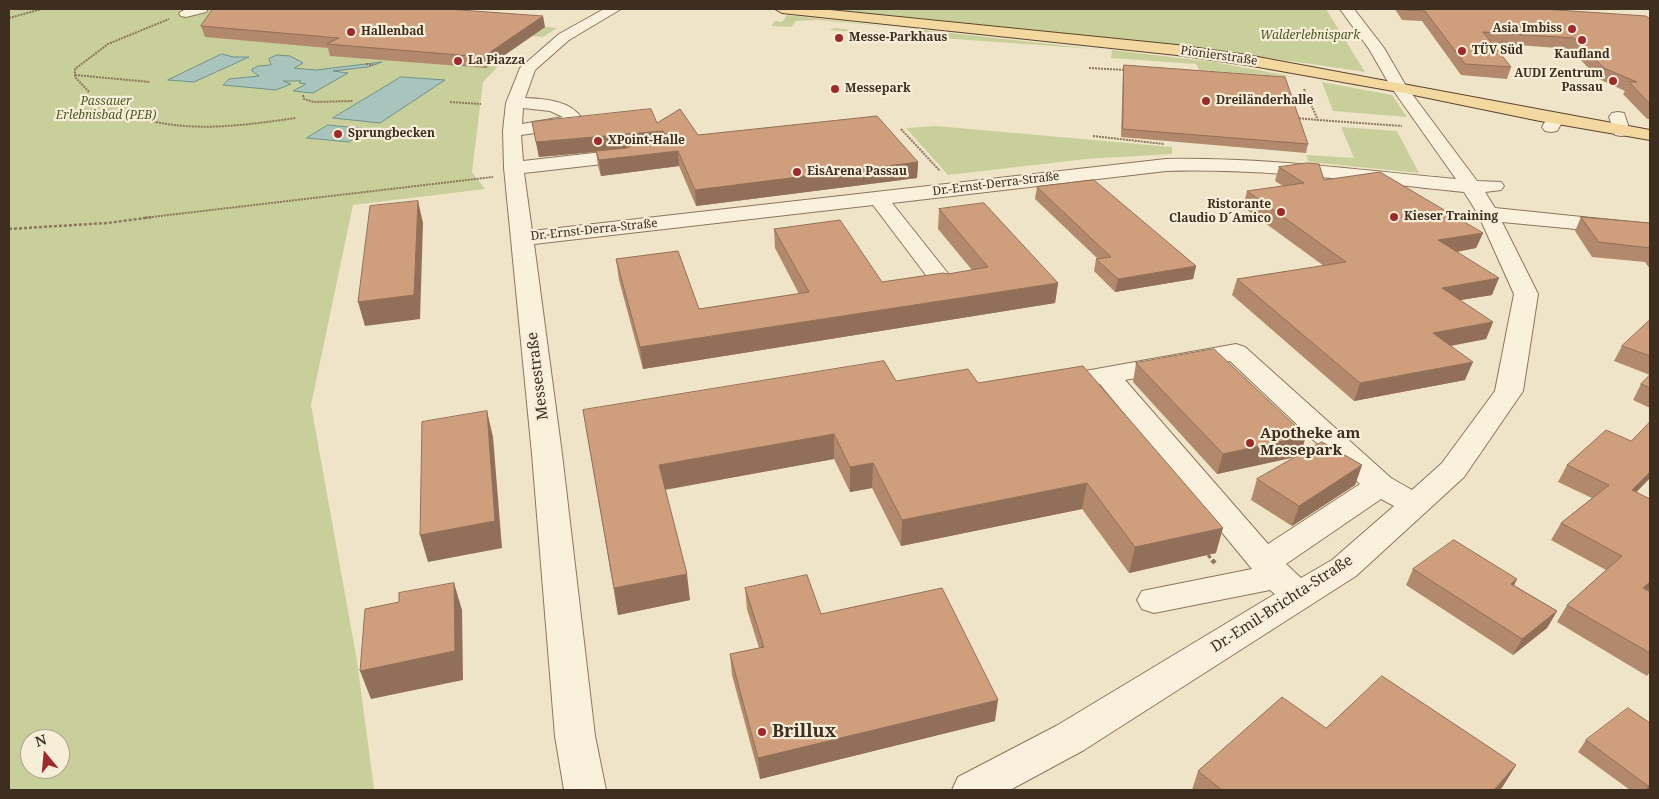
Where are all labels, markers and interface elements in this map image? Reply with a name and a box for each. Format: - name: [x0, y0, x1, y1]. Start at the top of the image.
- place label: Asia Imbiss: [1492, 22, 1562, 36]
- marker: Asia Imbiss: [1566, 23, 1578, 35]
- place label: Hallenbad: [361, 25, 424, 39]
- marker: Hallenbad: [345, 26, 357, 38]
- park label: Walderlebnispark: [1260, 29, 1360, 43]
- place label: Messe-Parkhaus: [849, 31, 947, 45]
- marker: Messe-Parkhaus: [833, 32, 845, 44]
- marker: Kaufland: [1576, 34, 1588, 46]
- street label: Pionierstraße: [1180, 43, 1258, 69]
- place label: TÜV Süd: [1472, 44, 1523, 58]
- marker: TÜV Süd: [1456, 45, 1468, 57]
- place label: Kaufland: [1554, 48, 1610, 62]
- place label: La Piazza: [468, 54, 525, 68]
- marker: La Piazza: [452, 55, 464, 67]
- place label: AUDI Zentrum Passau: [1514, 67, 1603, 95]
- marker: AUDI Zentrum Passau: [1607, 75, 1619, 87]
- place label: Messepark: [845, 82, 911, 96]
- marker: Messepark: [829, 83, 841, 95]
- place label: Dreiländerhalle: [1216, 94, 1313, 108]
- park label: Passauer Erlebnisbad (PEB): [56, 95, 156, 123]
- marker: Dreiländerhalle: [1200, 95, 1212, 107]
- place label: Sprungbecken: [348, 127, 435, 141]
- marker: Sprungbecken: [332, 128, 344, 140]
- place label: XPoint-Halle: [608, 134, 685, 148]
- marker: XPoint-Halle: [592, 135, 604, 147]
- place label: EisArena Passau: [807, 165, 907, 179]
- marker: EisArena Passau: [791, 166, 803, 178]
- street label: Dr.-Ernst-Derra-Straße: [932, 169, 1060, 199]
- place label: Ristorante Claudio D´Amico: [1169, 198, 1271, 226]
- marker: Ristorante Claudio D´Amico: [1275, 206, 1287, 218]
- place label: Kieser Training: [1404, 210, 1498, 224]
- marker: Kieser Training: [1388, 211, 1400, 223]
- street label: Dr.-Ernst-Derra-Straße: [530, 216, 658, 244]
- street label: Messestraße: [524, 331, 552, 421]
- place label: Apotheke am Messepark: [1260, 425, 1360, 460]
- marker: Apotheke am Messepark: [1244, 437, 1256, 449]
- street label: Dr.-Emil-Brichta-Straße: [1208, 551, 1356, 657]
- place label: Brillux: [772, 721, 836, 743]
- marker: Brillux: [756, 726, 768, 738]
- north arrow: [20, 729, 70, 779]
- text: N: [33, 729, 49, 751]

